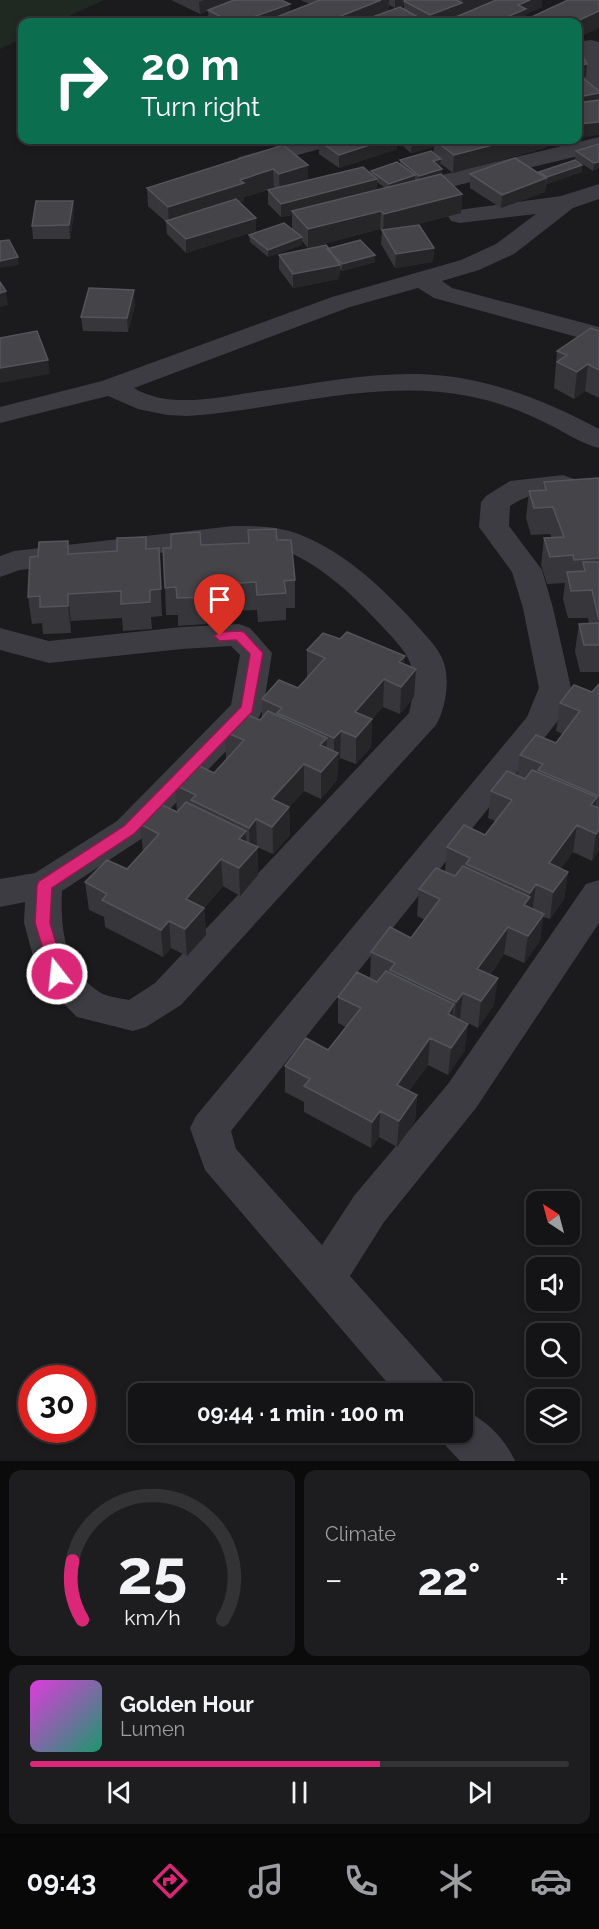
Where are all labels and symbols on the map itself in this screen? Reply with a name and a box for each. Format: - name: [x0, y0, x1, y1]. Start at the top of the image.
- pin: [194, 574, 245, 636]
- position arrow: [25, 942, 89, 1006]
- north arrow: [526, 1191, 580, 1245]
- speed limit sign: 30: [18, 1365, 96, 1443]

